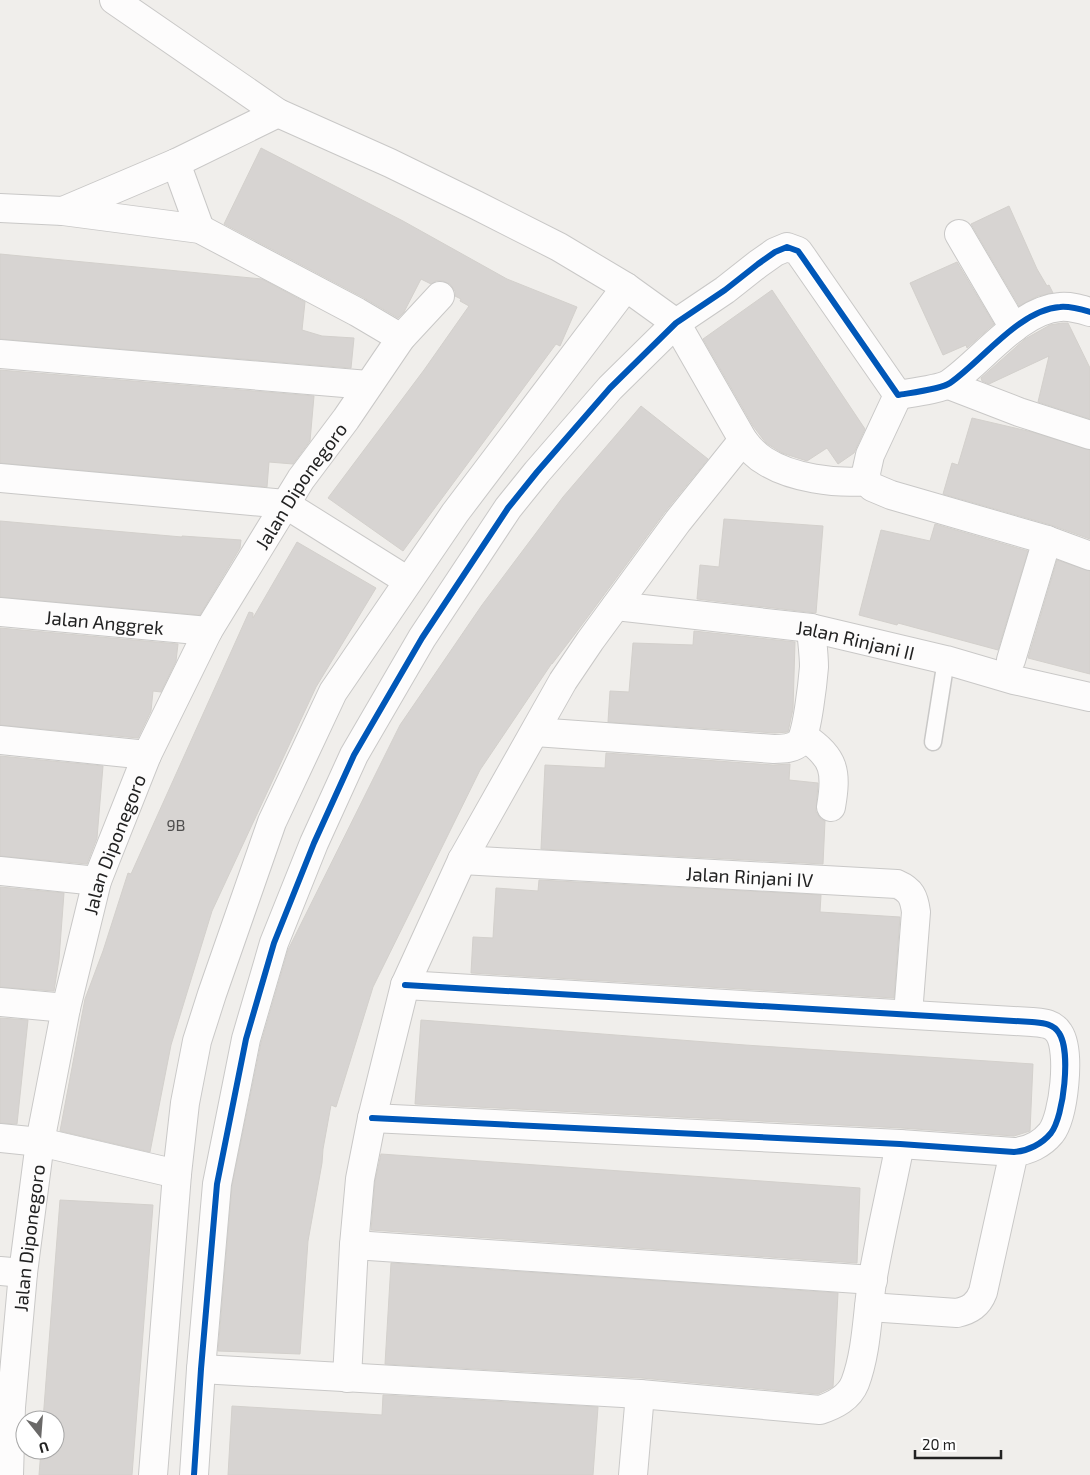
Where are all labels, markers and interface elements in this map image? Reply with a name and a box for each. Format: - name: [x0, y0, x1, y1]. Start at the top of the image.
- street label: Jalan Diponegoro: [249, 417, 351, 553]
- street label: Jalan Anggrek: [44, 605, 165, 638]
- street label: Jalan Rinjani II: [795, 615, 917, 664]
- street label: Jalan Diponegoro: [78, 771, 150, 917]
- house number: 9B: [166, 815, 186, 834]
- street label: Jalan Rinjani IV: [685, 861, 814, 891]
- street label: Jalan Diponegoro: [8, 1163, 49, 1313]
- north arrow: [15, 1410, 65, 1460]
- scale bar: [915, 1428, 1001, 1460]
- text: 20 m: [922, 1435, 956, 1453]
- text: U: [37, 1438, 51, 1457]

